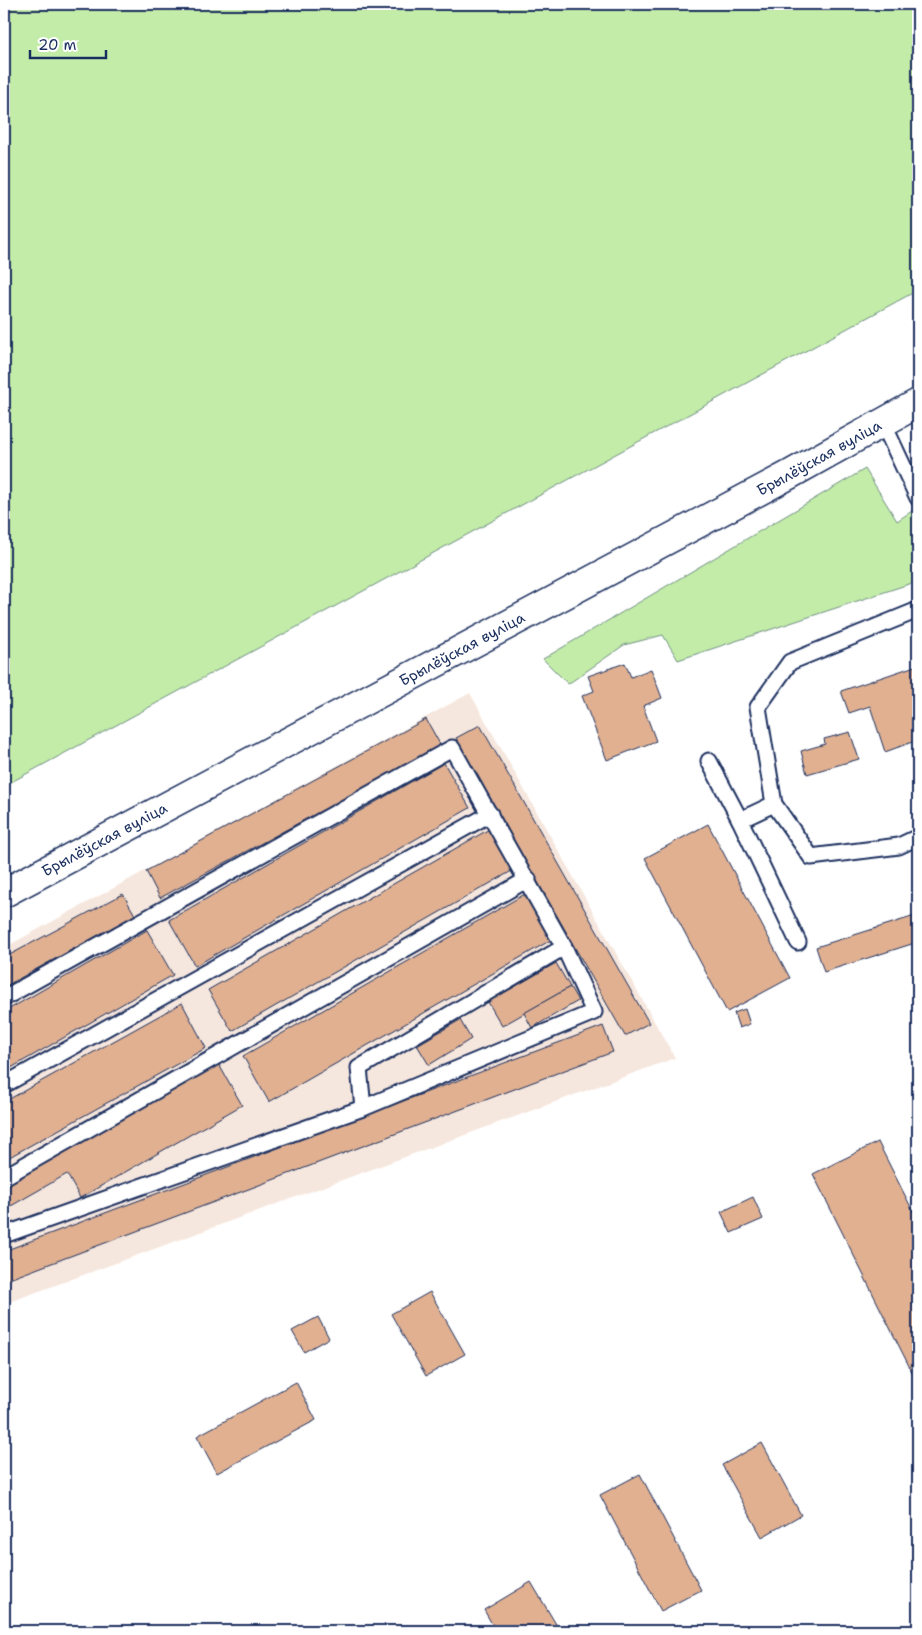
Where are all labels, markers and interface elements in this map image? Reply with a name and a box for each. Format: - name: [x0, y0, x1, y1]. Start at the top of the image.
- scale bar: [30, 28, 106, 60]
- text: 20 m: [38, 35, 77, 55]
- street label: Брылёўская вуліца: [753, 415, 886, 500]
- street label: Брылёўская вуліца: [396, 607, 529, 691]
- street label: Брылёўская вуліца: [38, 797, 171, 881]

